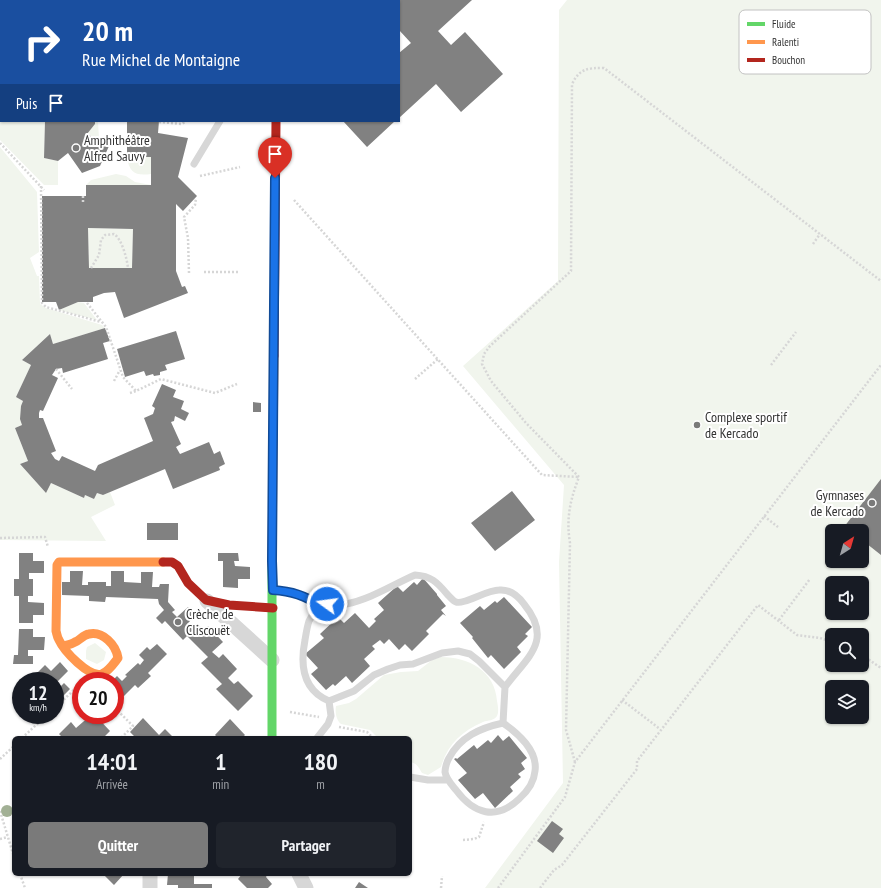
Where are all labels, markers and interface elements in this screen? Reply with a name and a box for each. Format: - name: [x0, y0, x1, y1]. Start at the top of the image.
- legend: [739, 10, 871, 74]
- text: 20 m: [82, 12, 133, 49]
- icon: right: [16, 16, 68, 68]
- text: Fluide: [772, 17, 796, 31]
- text: Ralenti: [772, 35, 799, 49]
- text: Rue Michel de Montaigne: [82, 48, 240, 71]
- text: Bouchon: [772, 53, 805, 67]
- icon: arrive: [45, 92, 67, 114]
- text: Puis: [16, 94, 37, 113]
- place label: Amphithéâtre Alfred Sauvy: [84, 131, 150, 165]
- pin: [258, 137, 292, 178]
- marker: Amphithéâtre Alfred Sauvy: [71, 143, 81, 153]
- icon: arrive: [264, 143, 286, 165]
- place label: Complexe sportif de Kercado: [705, 408, 787, 442]
- marker: Complexe sportif de Kercado: [692, 420, 702, 430]
- place label: Gymnases de Kercado: [811, 486, 864, 520]
- marker: Gymnases de Kercado: [867, 498, 877, 508]
- north arrow: [825, 524, 869, 568]
- map controls: [825, 524, 869, 724]
- button: sound: [825, 576, 869, 620]
- position arrow: [306, 583, 348, 625]
- place label: Crèche de Cliscouët: [186, 605, 234, 639]
- marker: Crèche de Cliscouët: [173, 617, 183, 627]
- button: search: [825, 628, 869, 672]
- speed limit sign: 20: [72, 672, 124, 724]
- text: 12: [28, 680, 48, 706]
- button: layers: [825, 680, 869, 724]
- text: km/h: [29, 701, 47, 714]
- text: 14:01: [86, 746, 138, 777]
- text: 1: [215, 746, 226, 777]
- text: 180: [303, 746, 338, 777]
- text: Arrivée: [96, 776, 128, 793]
- text: min: [212, 776, 229, 793]
- text: m: [316, 776, 325, 793]
- button: Quitter: [28, 822, 208, 868]
- button: Partager: [216, 822, 396, 868]

